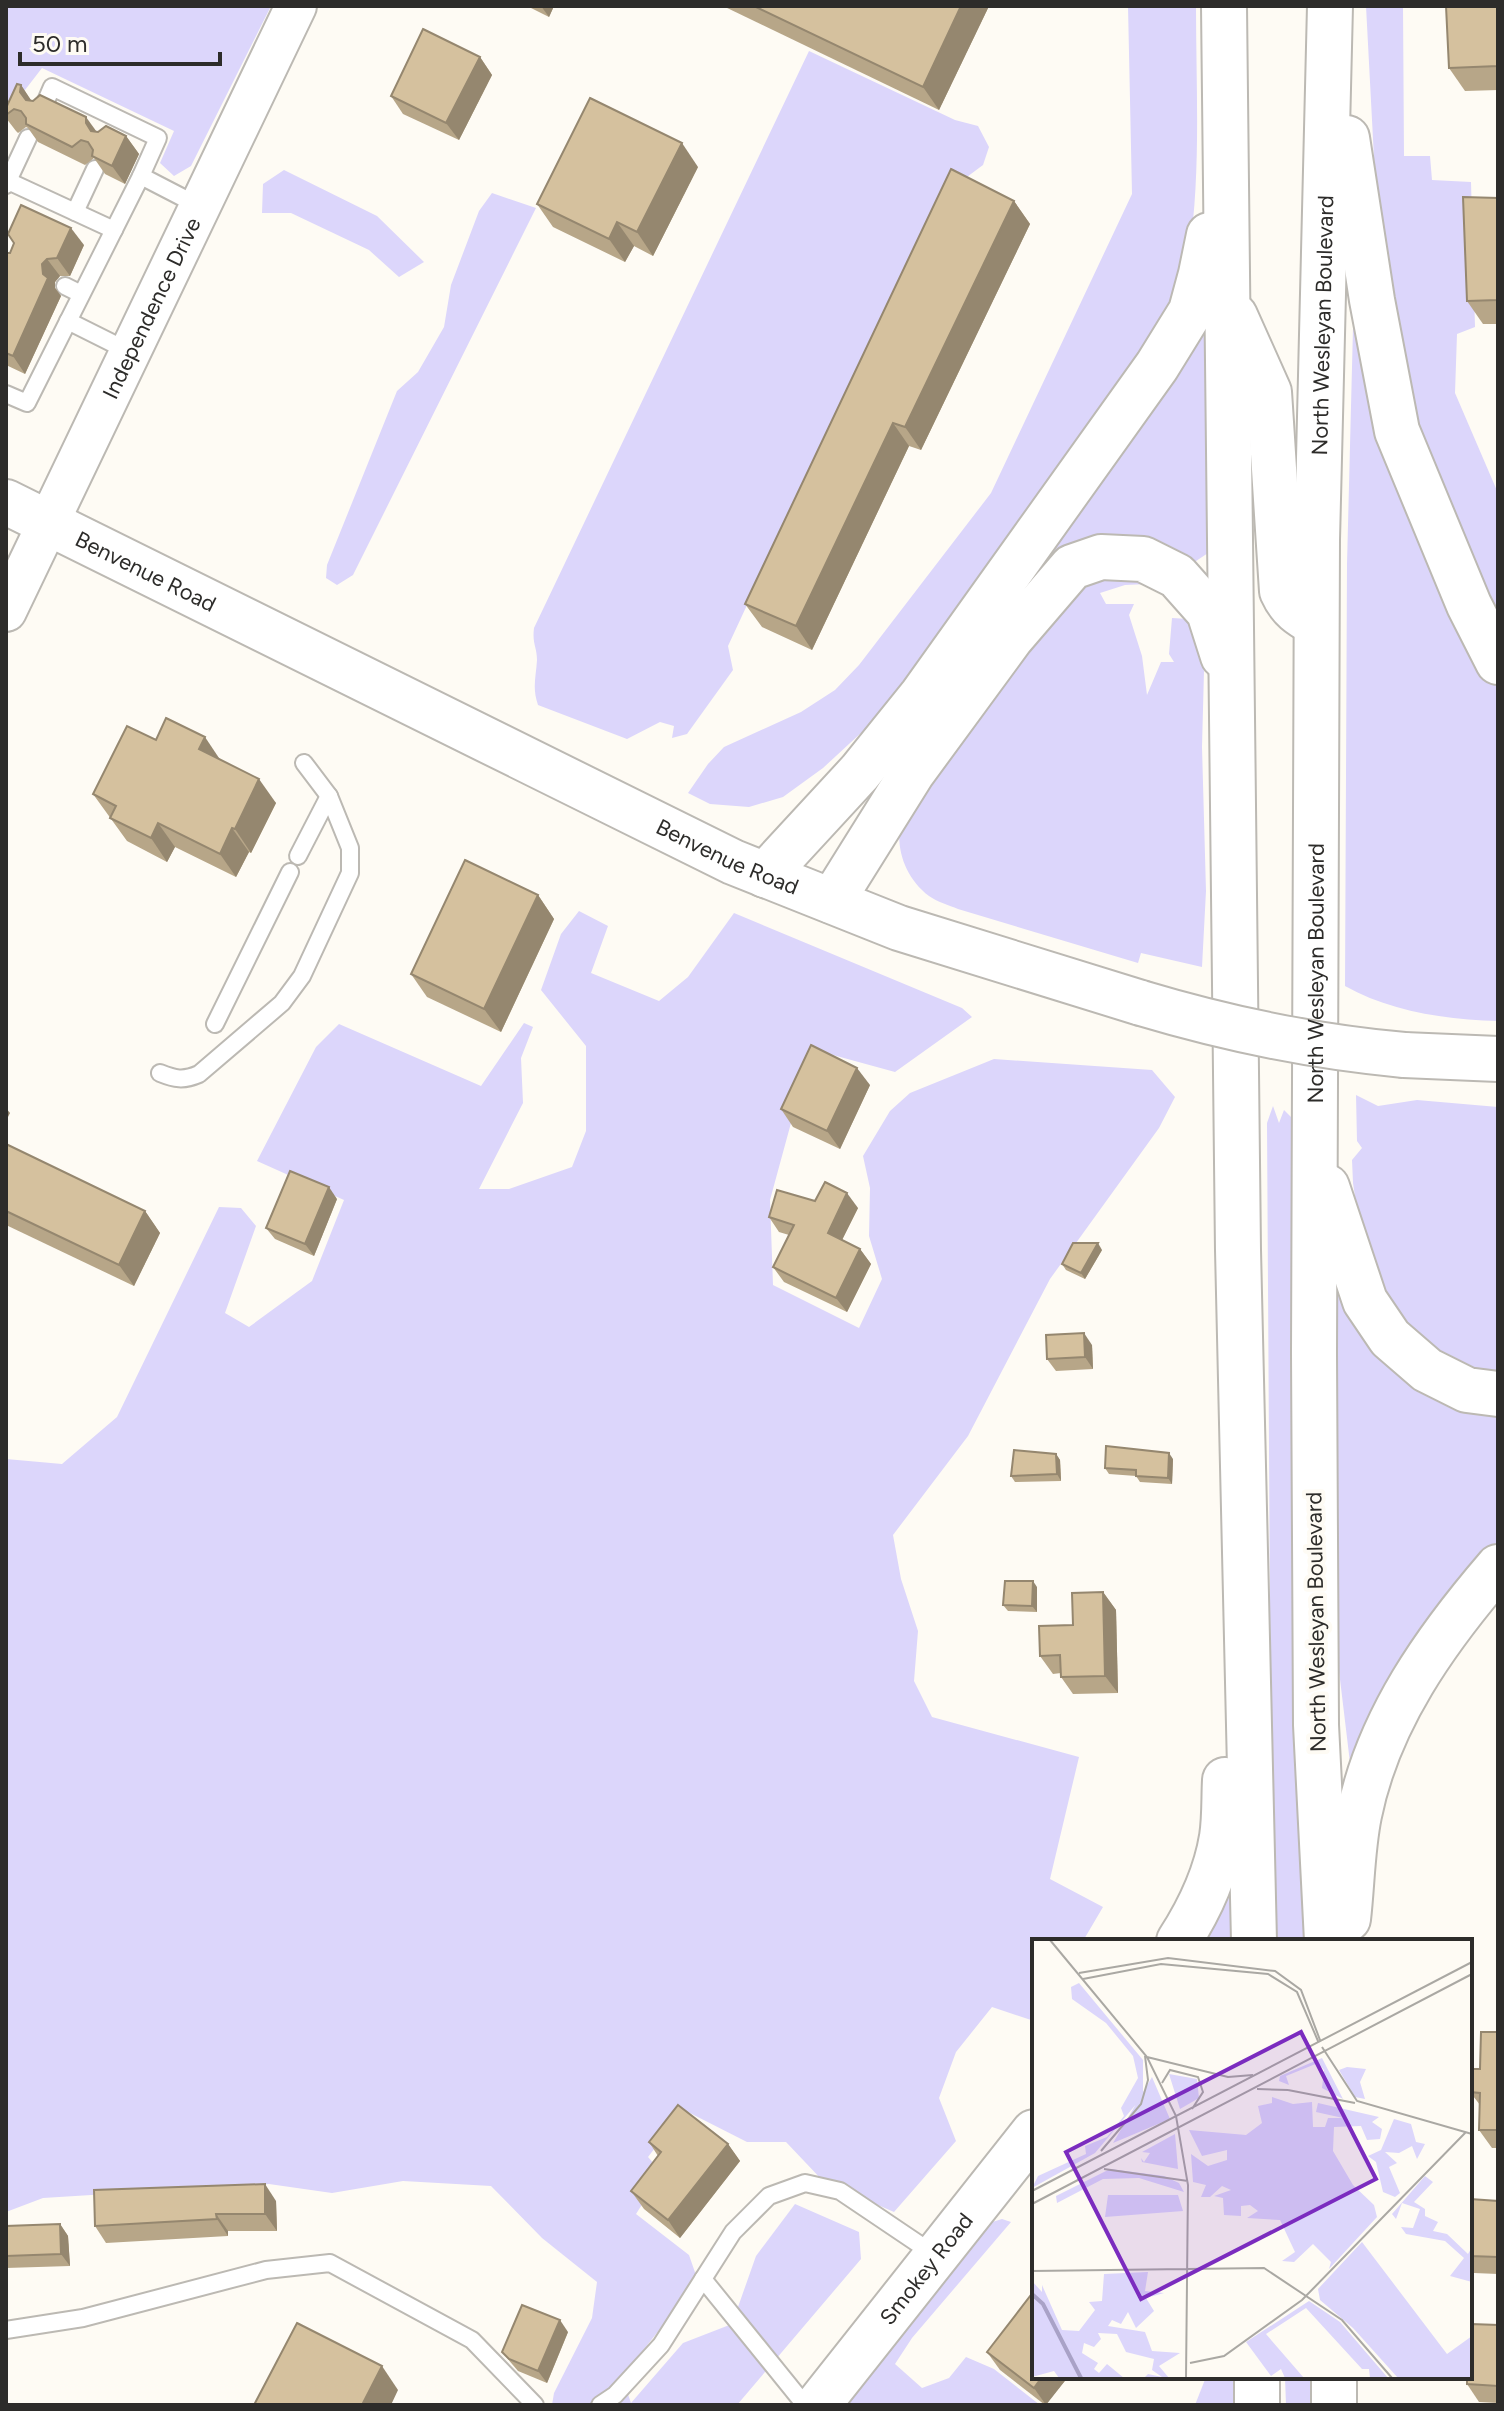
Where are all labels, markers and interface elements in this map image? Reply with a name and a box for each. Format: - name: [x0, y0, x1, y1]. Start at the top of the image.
- scale bar: [20, 16, 220, 66]
- text: 50 m: [32, 29, 88, 58]
- street label: North Wesleyan Boulevard: [1306, 195, 1339, 456]
- street label: Independence Drive: [96, 213, 206, 403]
- street label: Benvenue Road: [71, 525, 221, 617]
- street label: Benvenue Road: [652, 813, 803, 900]
- street label: North Wesleyan Boulevard: [1301, 843, 1329, 1104]
- street label: North Wesleyan Boulevard: [1300, 1492, 1332, 1752]
- inset map: [1032, 1939, 1472, 2379]
- street label: Smokey Road: [874, 2207, 978, 2330]

